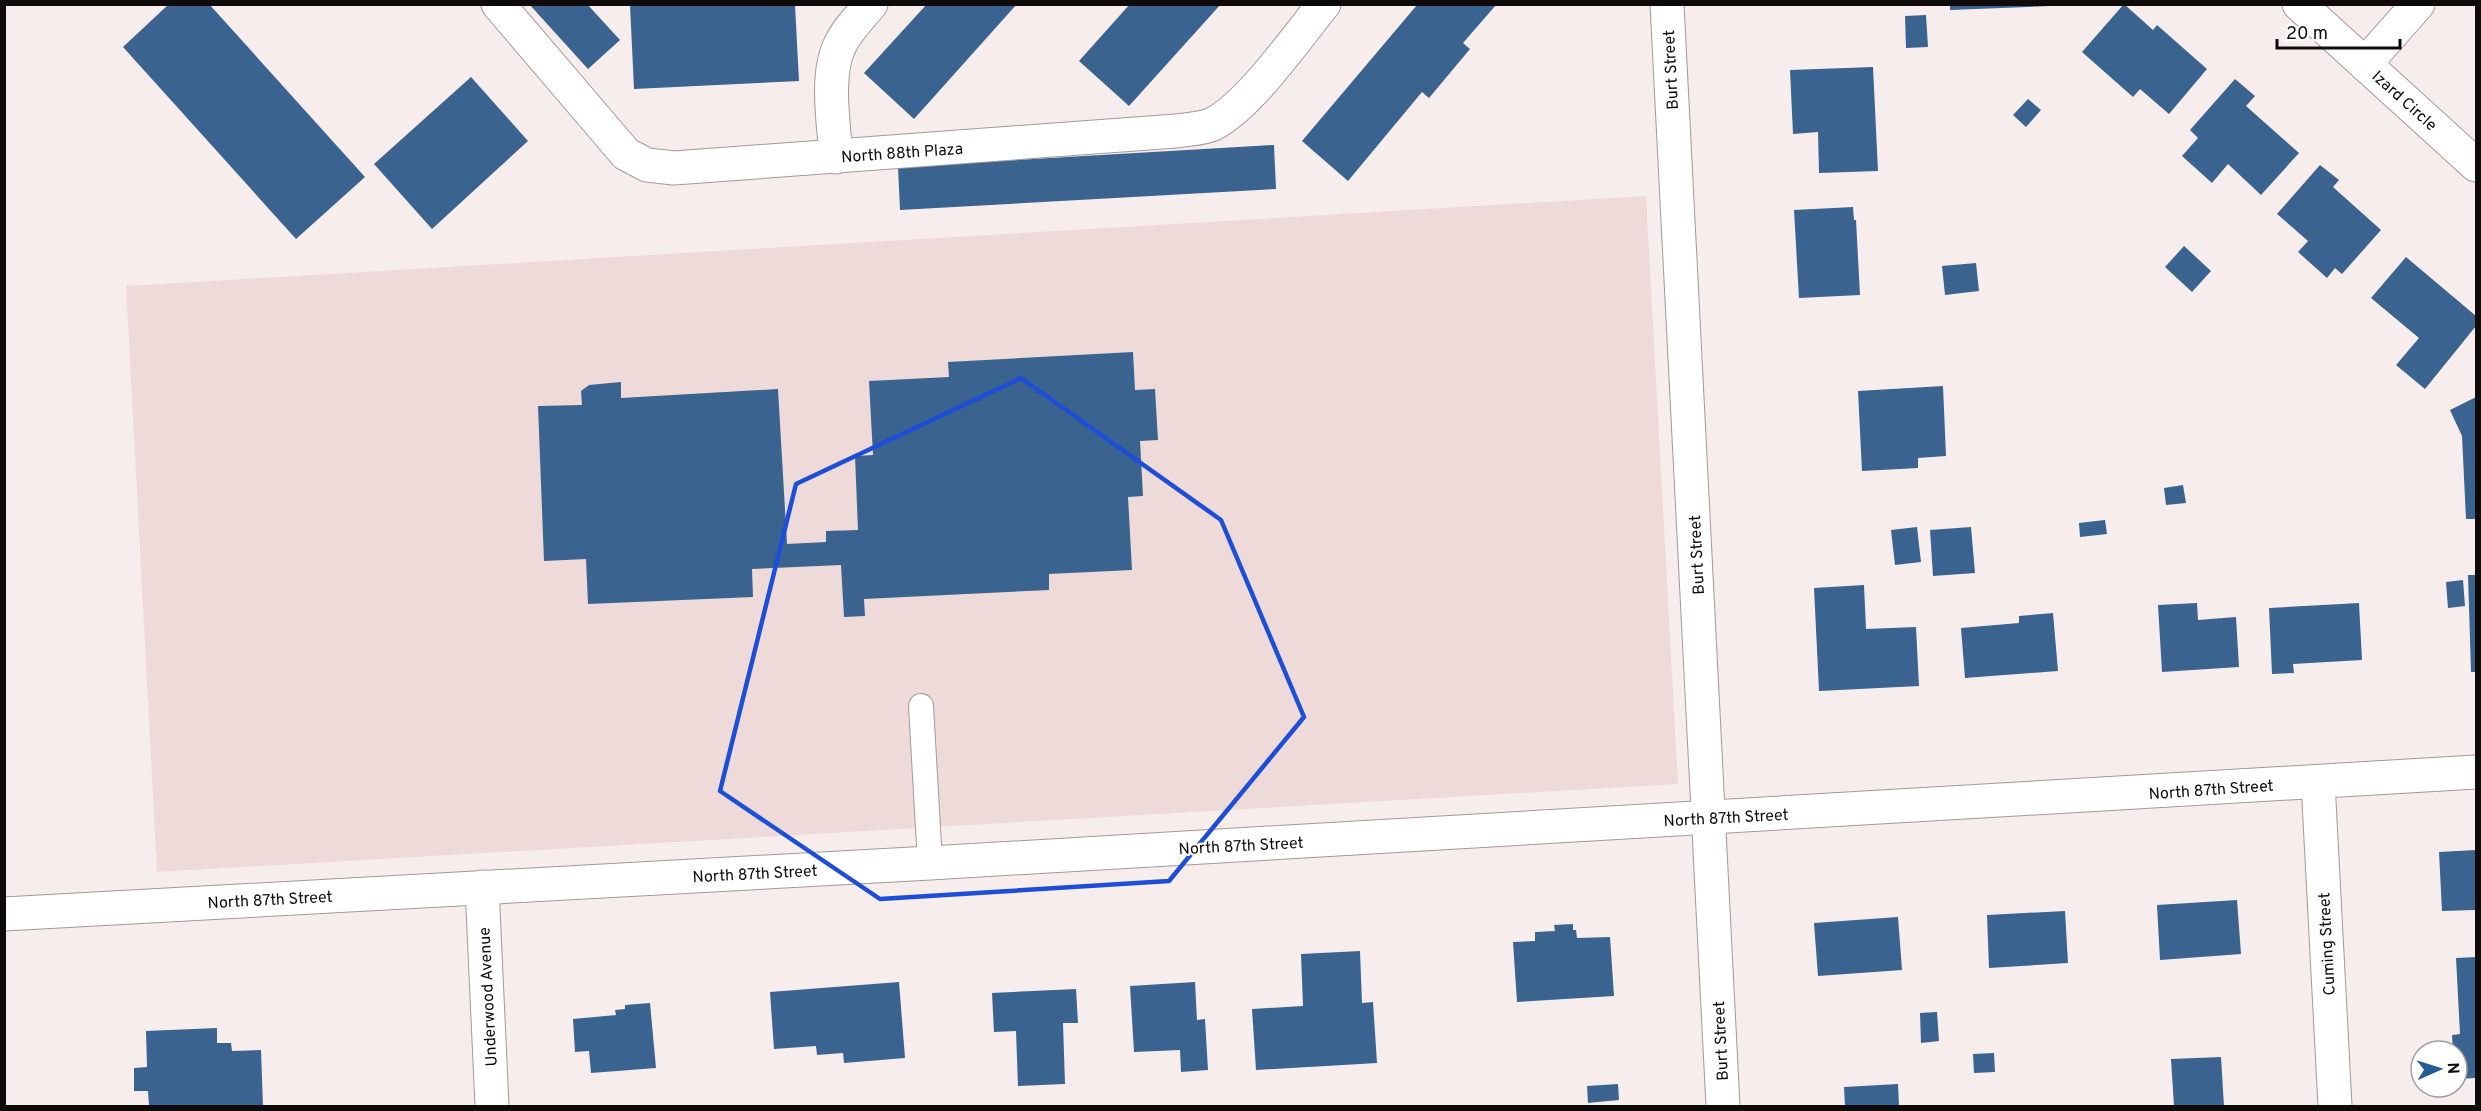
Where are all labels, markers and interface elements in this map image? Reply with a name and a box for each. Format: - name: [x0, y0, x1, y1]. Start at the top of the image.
- scale bar: [2277, 12, 2400, 50]
- text: 20 m: [2286, 23, 2328, 46]
- street label: Burt Street: [1660, 29, 1684, 110]
- street label: Izard Circle: [2367, 67, 2440, 136]
- street label: North 88th Plaza: [841, 140, 964, 168]
- street label: Burt Street: [1686, 514, 1710, 595]
- street label: North 87th Street: [2148, 777, 2274, 805]
- street label: North 87th Street: [1663, 806, 1789, 832]
- street label: North 87th Street: [1178, 834, 1304, 860]
- street label: North 87th Street: [692, 862, 818, 888]
- street label: North 87th Street: [207, 888, 333, 914]
- street label: Cuming Street: [2315, 892, 2341, 996]
- street label: Underwood Avenue: [475, 927, 503, 1067]
- street label: Burt Street: [1710, 1000, 1734, 1081]
- north arrow: [2409, 1039, 2469, 1099]
- text: N: [2442, 1062, 2462, 1075]

